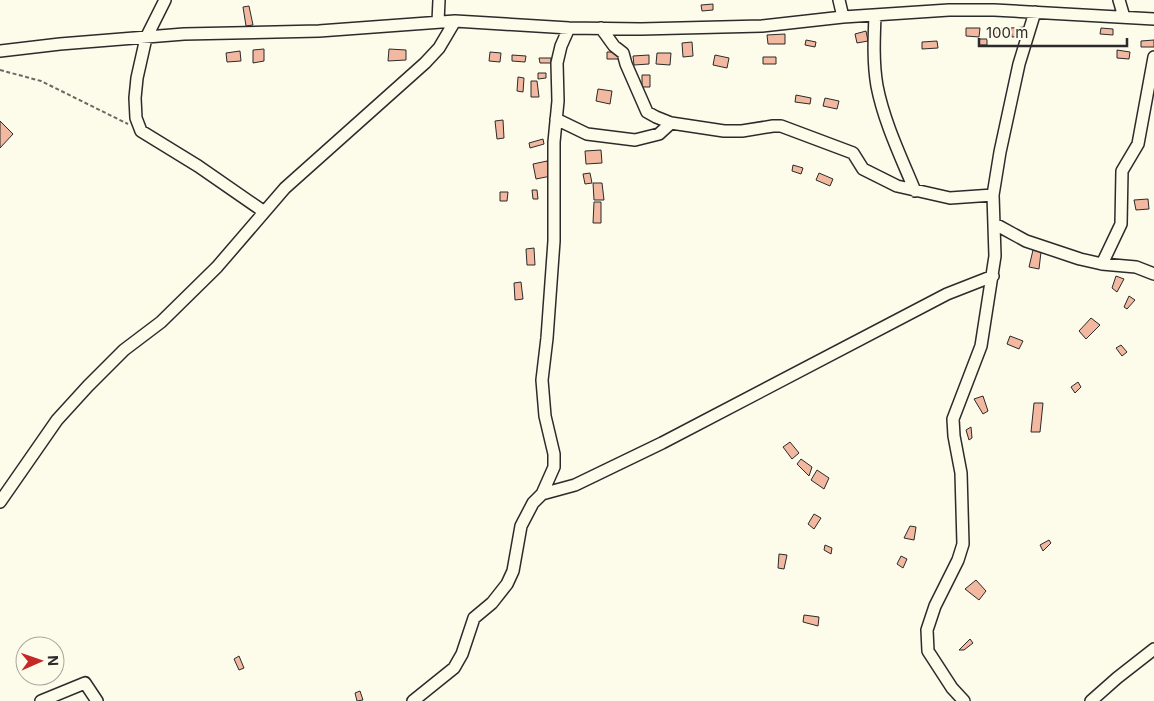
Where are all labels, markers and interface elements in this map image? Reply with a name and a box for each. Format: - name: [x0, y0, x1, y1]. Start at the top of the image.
- scale bar: [979, 15, 1126, 47]
- text: 100 m: [986, 23, 1028, 42]
- north arrow: [15, 636, 65, 686]
- text: N: [45, 655, 62, 666]

